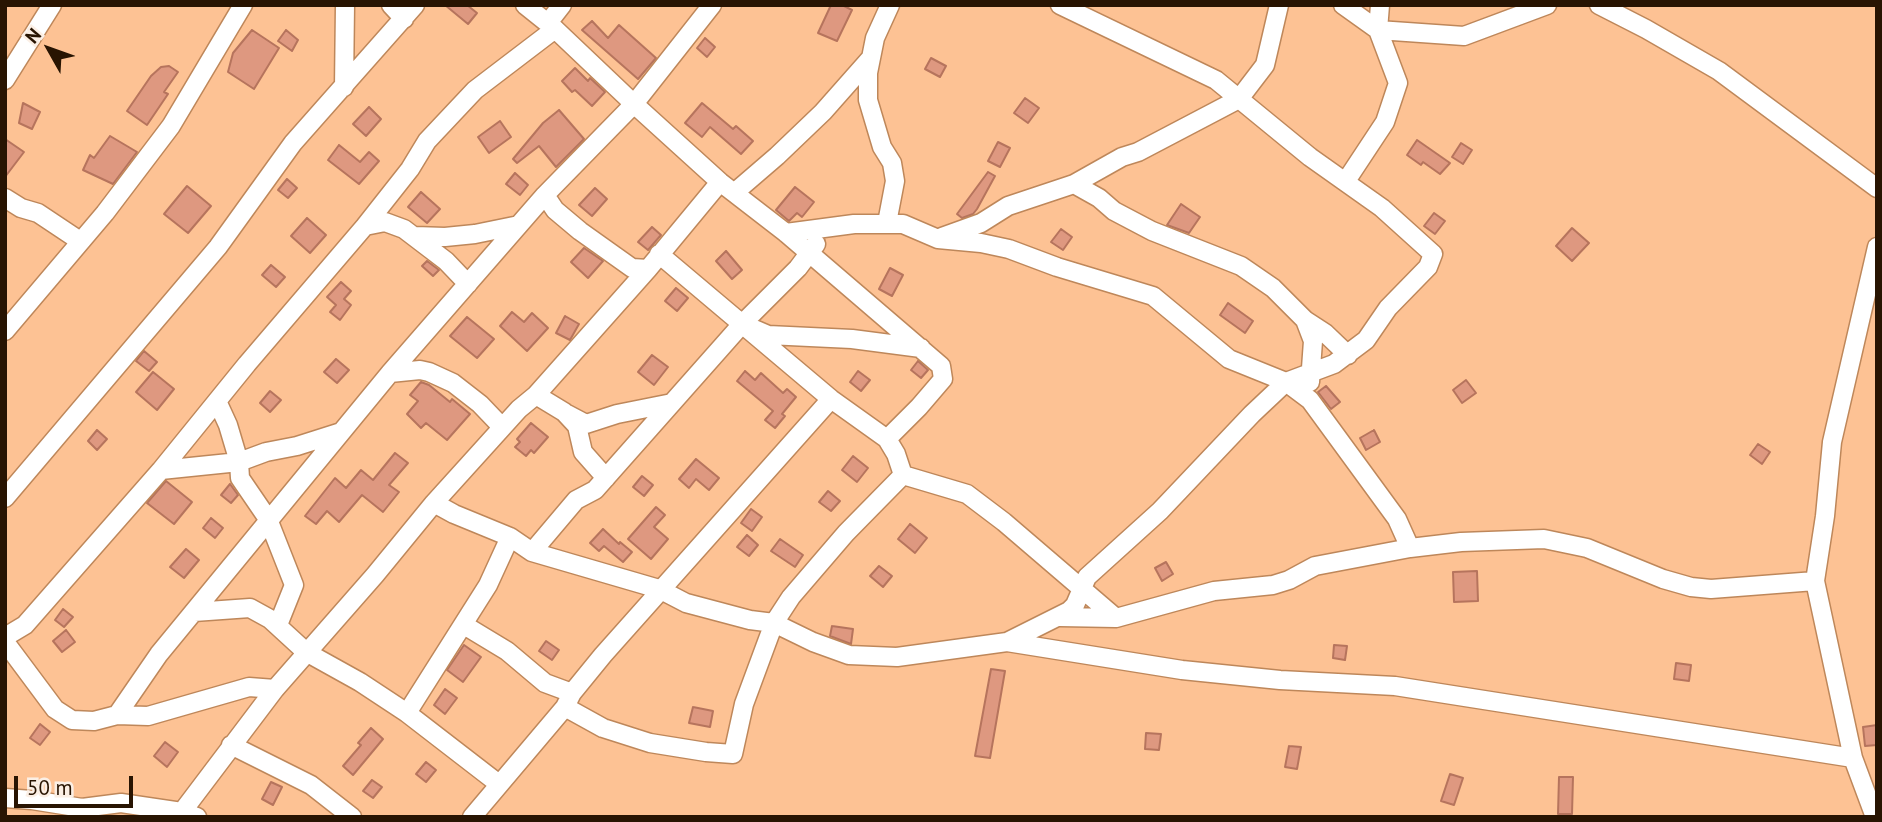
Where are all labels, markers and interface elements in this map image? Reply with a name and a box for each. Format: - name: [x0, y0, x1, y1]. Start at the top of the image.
- north arrow: [14, 14, 84, 84]
- text: N: [20, 23, 46, 48]
- scale bar: [18, 762, 136, 806]
- text: 50 m: [27, 774, 73, 801]

